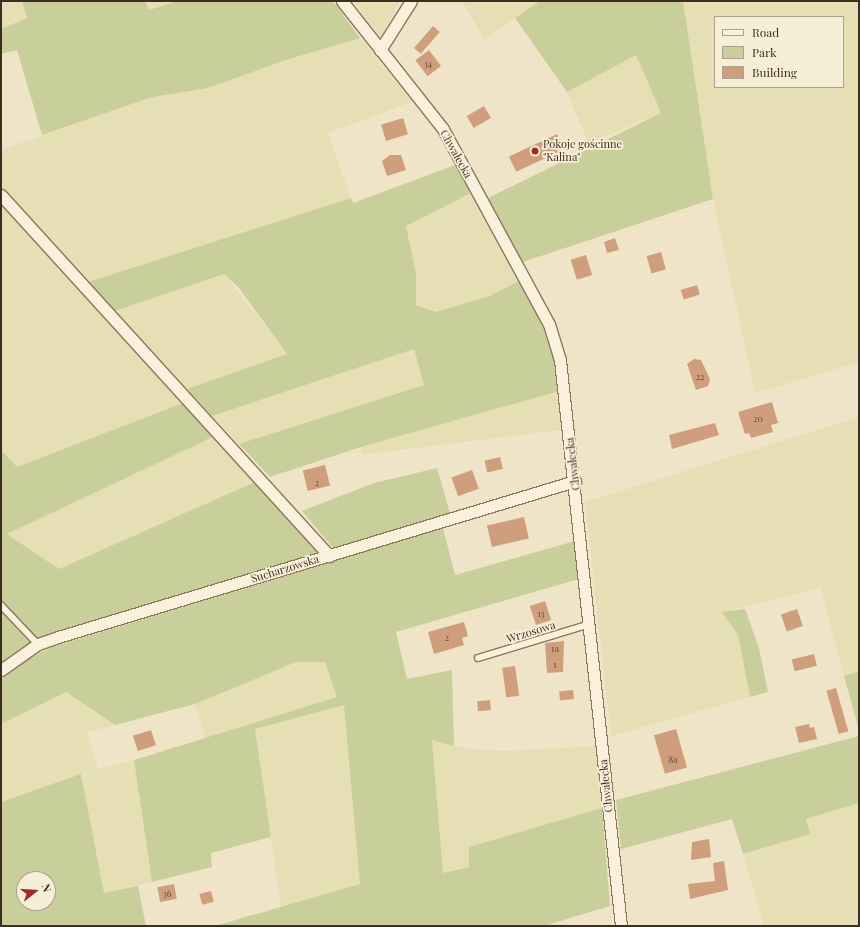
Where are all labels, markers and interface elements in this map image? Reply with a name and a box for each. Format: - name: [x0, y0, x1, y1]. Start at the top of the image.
- legend: [714, 16, 844, 88]
- text: Road: [752, 24, 779, 40]
- text: Park: [752, 44, 777, 60]
- house number: 34: [424, 58, 432, 68]
- text: Building: [752, 64, 797, 80]
- street label: Chwałecka: [437, 128, 475, 180]
- place label: Pokoje gościnne "Kalina": [543, 138, 622, 164]
- marker: Pokoje gościnne "Kalina": [530, 146, 540, 156]
- house number: 22: [696, 371, 704, 381]
- house number: 20: [753, 413, 763, 423]
- street label: Chwałecka: [563, 437, 583, 491]
- house number: 2: [315, 477, 319, 487]
- street label: Sucharzowska: [249, 552, 321, 586]
- house number: 13: [537, 608, 545, 618]
- street label: Wrzosowa: [505, 618, 557, 646]
- house number: 2: [445, 632, 449, 642]
- house number: 1a: [551, 643, 559, 653]
- house number: 1: [553, 659, 557, 669]
- house number: 8a: [668, 754, 678, 764]
- street label: Chwałecka: [597, 759, 615, 813]
- north arrow: [16, 871, 56, 911]
- text: N: [39, 882, 55, 894]
- house number: 36: [163, 888, 171, 898]

